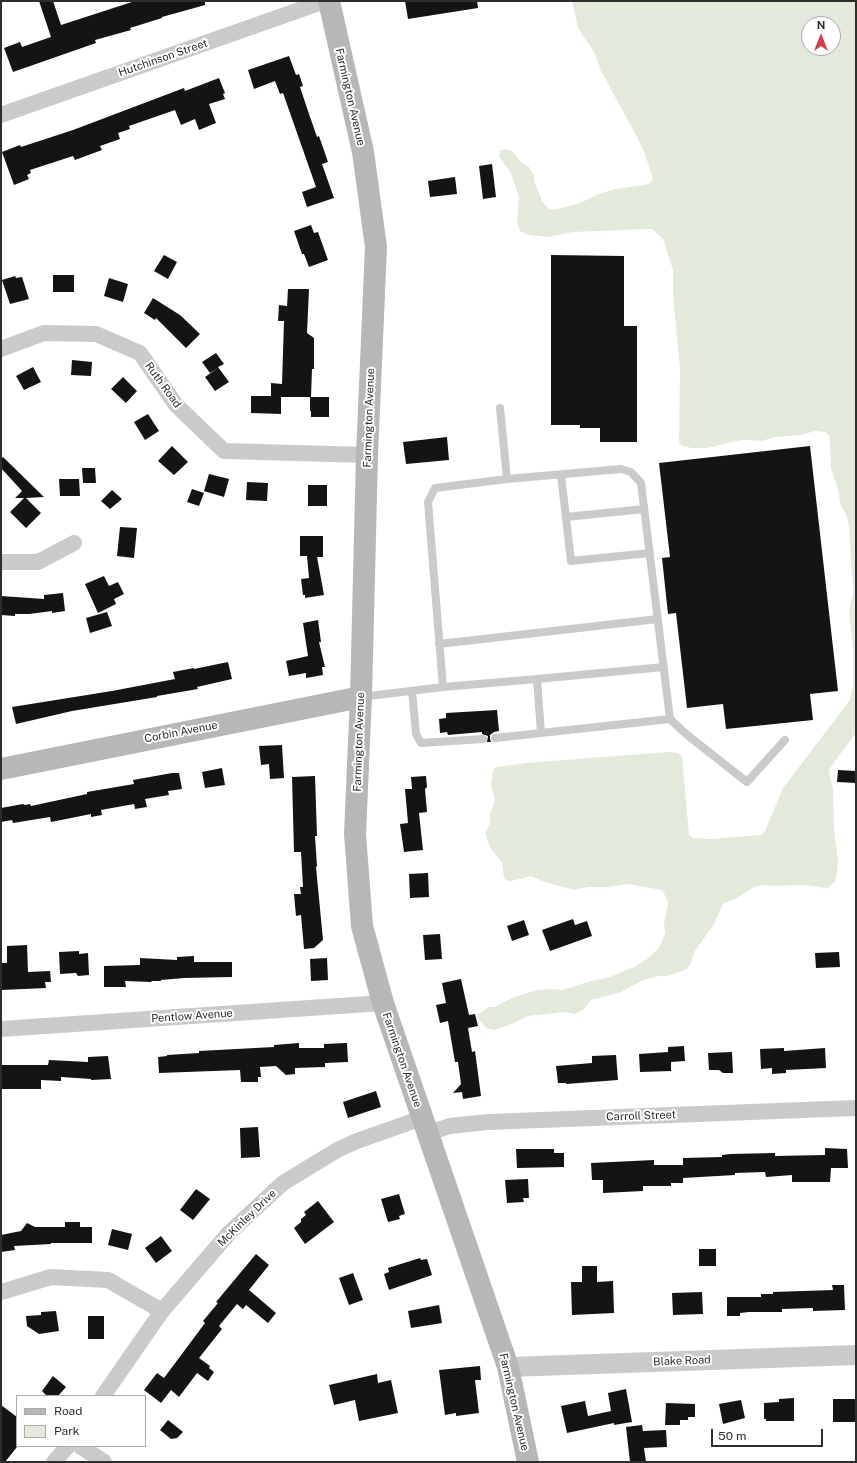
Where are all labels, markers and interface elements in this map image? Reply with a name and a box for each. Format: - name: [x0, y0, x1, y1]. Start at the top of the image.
- north arrow: [801, 16, 841, 56]
- text: N: [817, 19, 825, 31]
- street label: Hutchinson Street: [117, 37, 209, 79]
- street label: Farmington Avenue: [332, 47, 368, 147]
- street label: Ruth Road: [142, 360, 184, 410]
- street label: Farmington Avenue: [361, 368, 377, 468]
- street label: Farmington Avenue: [351, 692, 367, 792]
- street label: Corbin Avenue: [143, 718, 219, 746]
- street label: Pentlow Avenue: [151, 1007, 233, 1025]
- street label: Farmington Avenue: [380, 1011, 424, 1109]
- street label: Carroll Street: [606, 1108, 676, 1124]
- street label: McKinley Drive: [215, 1187, 279, 1249]
- street label: Farmington Avenue: [496, 1352, 532, 1452]
- street label: Blake Road: [653, 1353, 711, 1369]
- legend: [16, 1395, 146, 1447]
- text: Road: [54, 1404, 82, 1418]
- scale bar: [713, 1421, 825, 1447]
- text: Park: [54, 1424, 80, 1438]
- text: 50 m: [718, 1429, 746, 1443]

